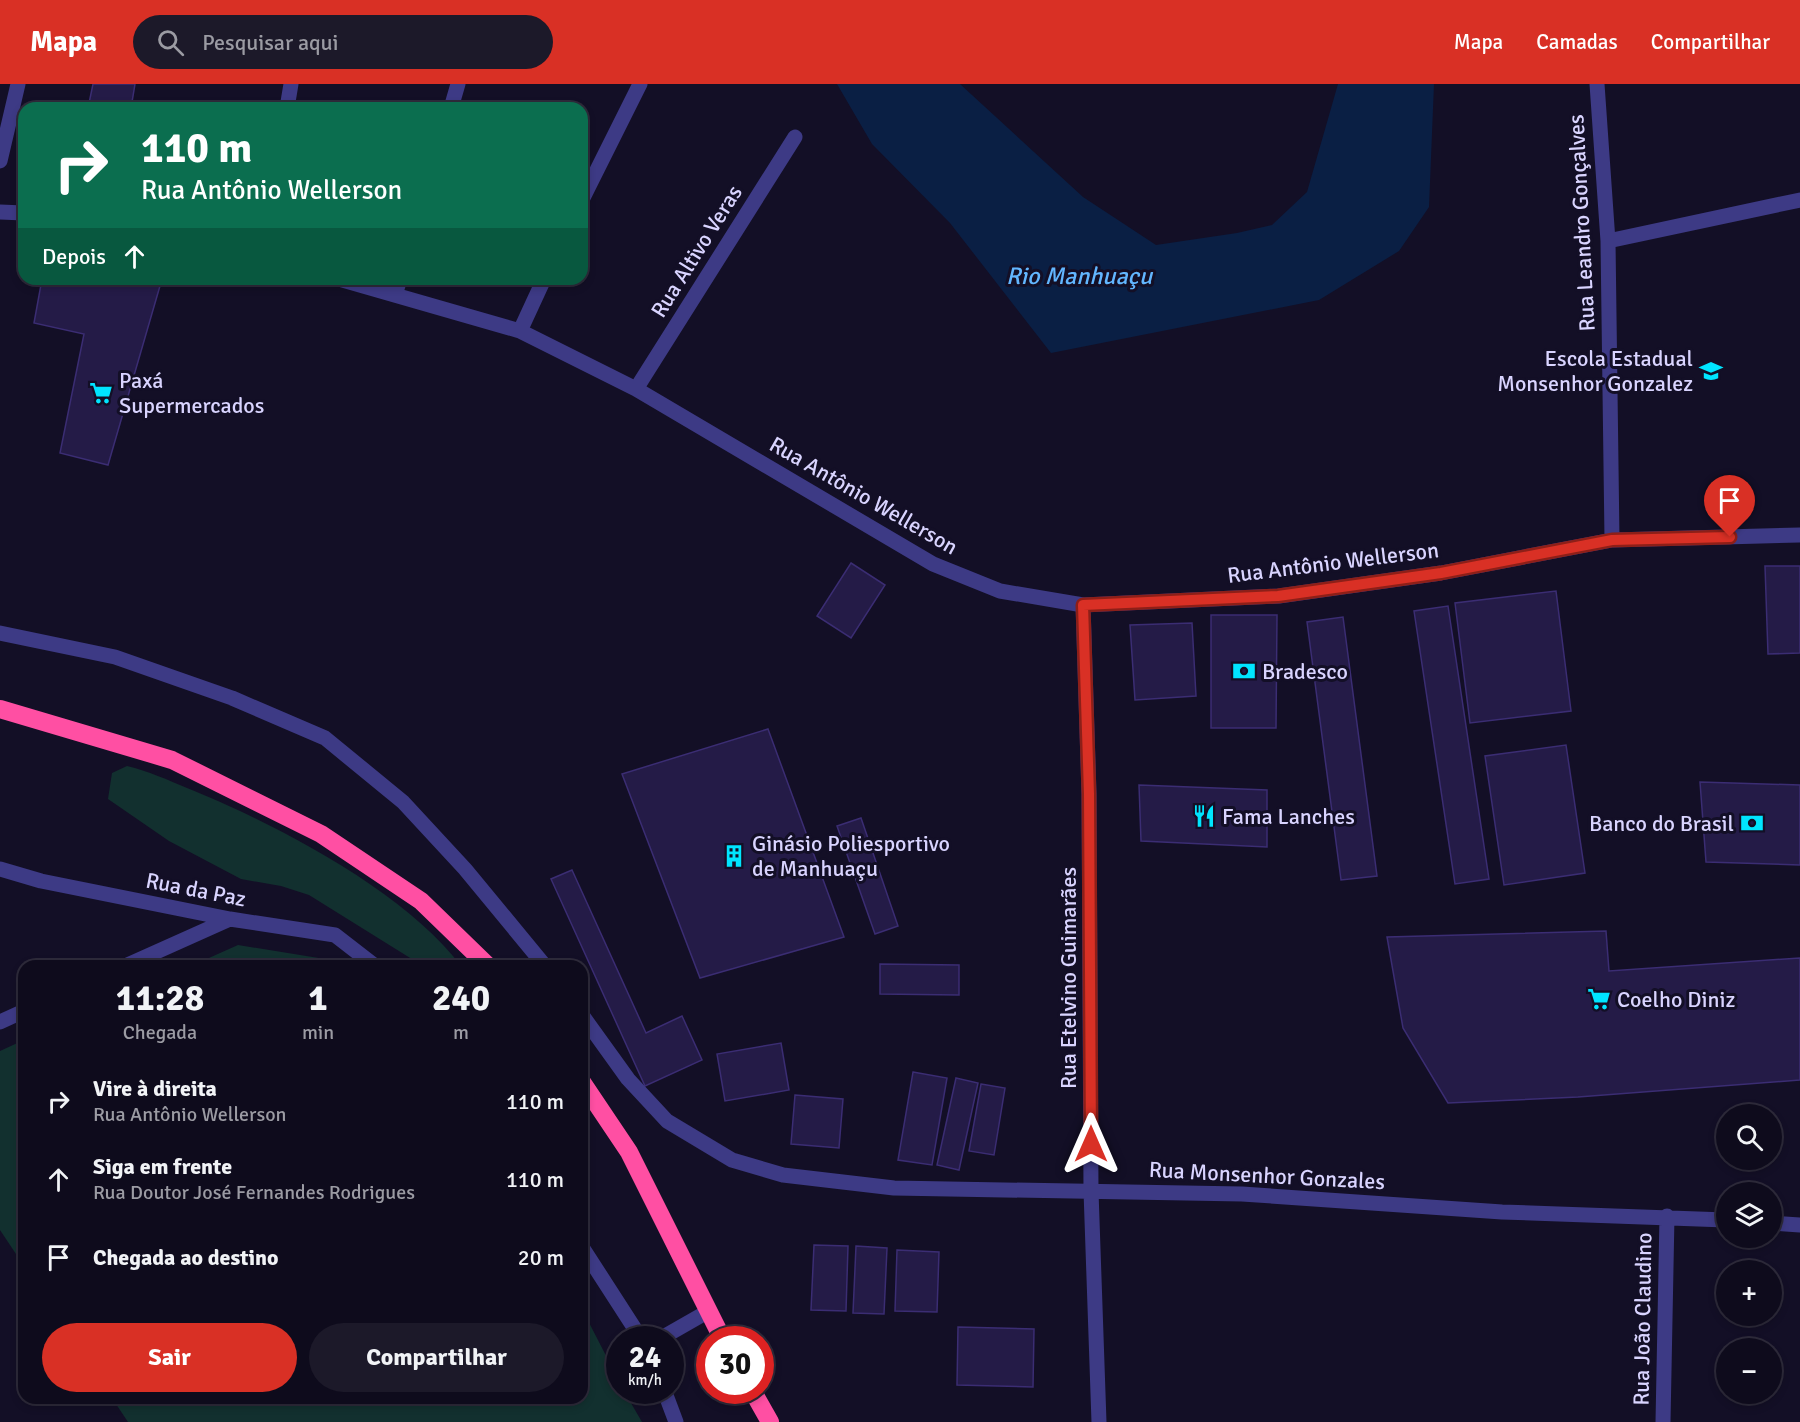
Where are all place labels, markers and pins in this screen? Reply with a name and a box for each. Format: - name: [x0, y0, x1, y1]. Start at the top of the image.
- place label: Escola Estadual Monsenhor Gonzalez: [1497, 345, 1693, 397]
- school or university icon: Escola Estadual Monsenhor Gonzalez: [1698, 358, 1724, 384]
- place label: Paxá Supermercados: [119, 367, 264, 419]
- supermarket icon: Paxá Supermercados: [88, 380, 114, 406]
- pin: [1704, 475, 1755, 537]
- bank icon: Bradesco: [1231, 658, 1257, 684]
- place label: Bradesco: [1262, 658, 1348, 685]
- restaurant icon: Fama Lanches: [1191, 803, 1217, 829]
- place label: Fama Lanches: [1222, 803, 1355, 830]
- place label: Banco do Brasil: [1589, 810, 1734, 837]
- bank icon: Banco do Brasil: [1739, 810, 1765, 836]
- place label: Ginásio Poliesportivo de Manhuaçu: [752, 830, 950, 882]
- building icon: Ginásio Poliesportivo de Manhuaçu: [721, 843, 747, 869]
- supermarket icon: Coelho Diniz: [1586, 986, 1612, 1012]
- place label: Coelho Diniz: [1617, 986, 1735, 1013]

